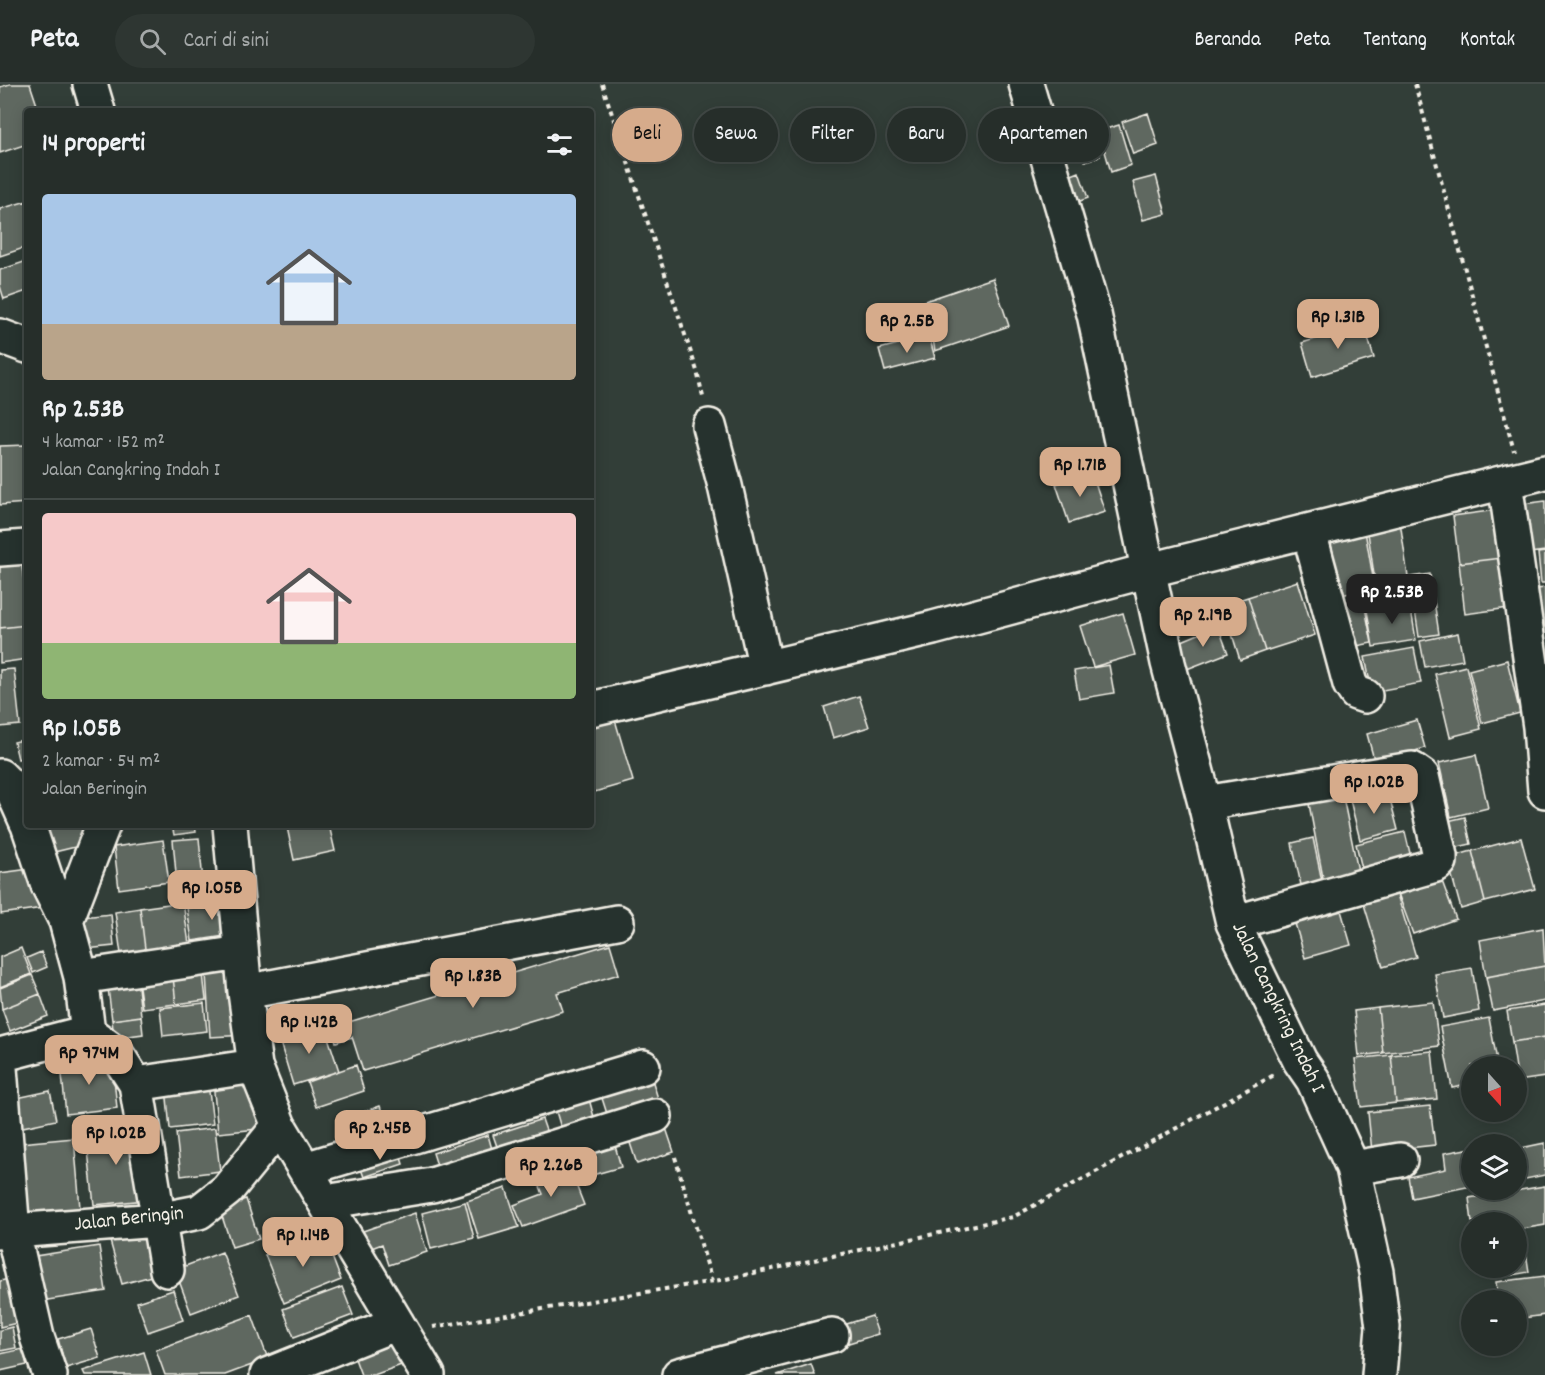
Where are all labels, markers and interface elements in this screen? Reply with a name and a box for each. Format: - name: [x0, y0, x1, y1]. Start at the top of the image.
- search box: [115, 14, 535, 68]
- text: Peta: [30, 21, 79, 61]
- icon: search: [136, 25, 169, 58]
- text: Cari di sini: [184, 26, 269, 57]
- text: Beranda: [1195, 26, 1261, 56]
- text: Peta: [1294, 26, 1330, 56]
- text: Tentang: [1363, 26, 1427, 56]
- text: Kontak: [1460, 26, 1515, 56]
- chip: Beli: [612, 108, 682, 162]
- chip: Sewa: [694, 108, 778, 162]
- chip: Filter: [790, 108, 875, 162]
- chip: Baru: [887, 108, 966, 162]
- chip: Apartemen: [978, 108, 1109, 162]
- text: 14 properti: [42, 126, 145, 163]
- icon: filters: [543, 128, 576, 161]
- icon: home: [255, 233, 363, 341]
- pin: Rp 1.31B: [1276, 299, 1400, 350]
- pin: Rp 2.5B: [852, 303, 962, 354]
- text: Rp 1.31B: [1311, 304, 1365, 332]
- text: Rp 2.5B: [880, 308, 934, 336]
- text: Rp 2.53B: [42, 392, 124, 429]
- text: 4 kamar · 152 m²: [42, 429, 165, 457]
- pin: Rp 1.71B: [1018, 447, 1142, 498]
- text: Rp 1.71B: [1054, 452, 1106, 480]
- text: Jalan Cangkring Indah I: [42, 457, 220, 485]
- icon: home: [255, 552, 363, 660]
- pin: Rp 2.53B: [1330, 574, 1454, 625]
- text: Rp 2.53B: [1360, 579, 1424, 607]
- pin: Rp 2.19B: [1141, 597, 1265, 648]
- text: Rp 2.19B: [1174, 602, 1232, 630]
- text: Rp 1.05B: [42, 711, 121, 748]
- text: 2 kamar · 54 m²: [42, 748, 160, 776]
- pin: Rp 1.02B: [1312, 764, 1436, 815]
- text: Rp 1.02B: [1344, 769, 1404, 797]
- text: Jalan Beringin: [42, 776, 147, 804]
- pin: Rp 1.05B: [150, 870, 274, 921]
- text: Rp 1.05B: [182, 875, 242, 903]
- street label: Jalan Cangkring Indah I: [1223, 917, 1332, 1099]
- pin: Rp 1.83B: [411, 958, 535, 1009]
- text: Rp 1.83B: [444, 963, 502, 991]
- pin: Rp 1.42B: [247, 1004, 371, 1055]
- text: Rp 1.42B: [280, 1009, 338, 1037]
- pin: Rp 974M: [34, 1035, 144, 1086]
- text: Rp 974M: [59, 1040, 119, 1068]
- north arrow: [1461, 1056, 1527, 1122]
- map controls: [1461, 1056, 1527, 1356]
- pin: Rp 2.45B: [318, 1110, 442, 1161]
- pin: Rp 1.02B: [54, 1115, 178, 1166]
- text: Rp 2.45B: [349, 1115, 411, 1143]
- text: Rp 1.02B: [86, 1120, 146, 1148]
- button: layers: [1461, 1134, 1527, 1200]
- pin: Rp 2.26B: [489, 1147, 613, 1198]
- text: Rp 2.26B: [519, 1152, 583, 1180]
- street label: Jalan Beringin: [73, 1199, 185, 1241]
- button: +: [1461, 1212, 1527, 1278]
- pin: Rp 1.14B: [241, 1217, 365, 1268]
- text: Rp 1.14B: [276, 1222, 330, 1250]
- button: −: [1461, 1290, 1527, 1356]

